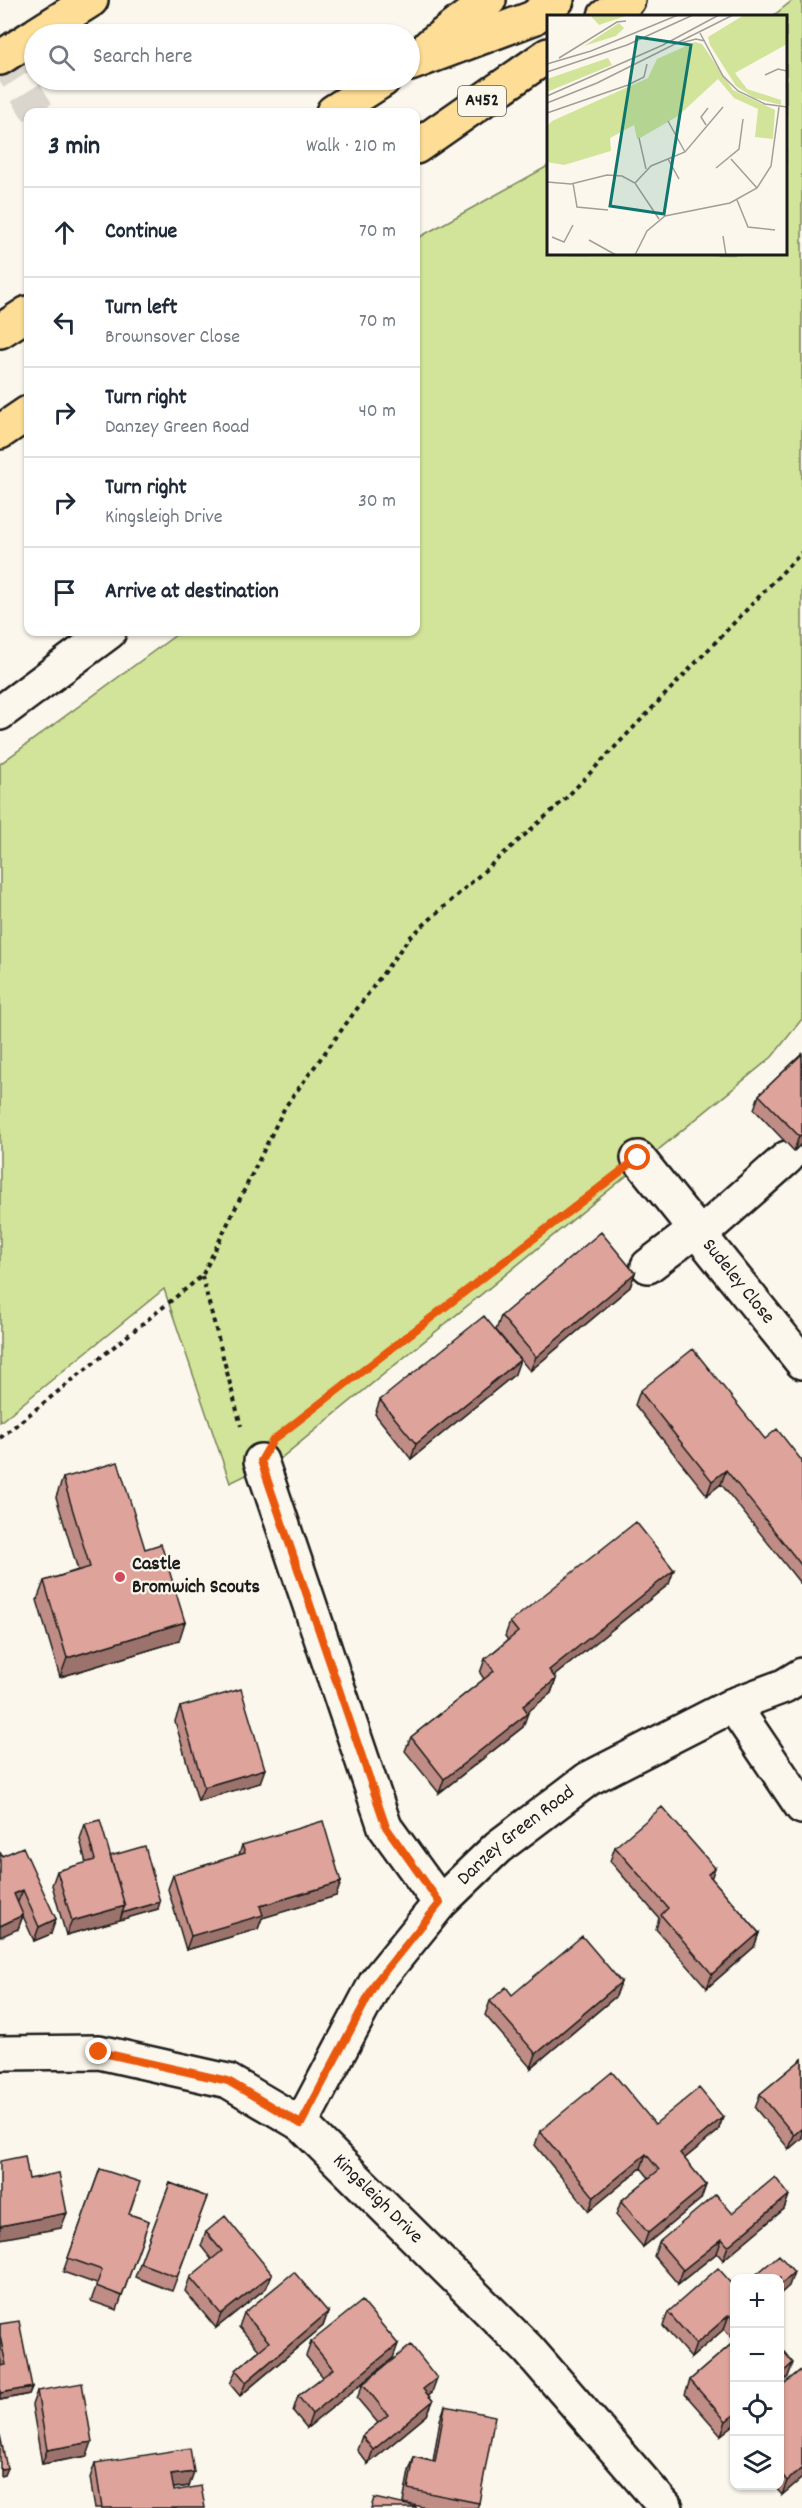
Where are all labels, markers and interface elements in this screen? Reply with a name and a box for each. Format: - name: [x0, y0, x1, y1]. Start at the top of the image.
- inset map: [547, 15, 787, 255]
- search box: [24, 24, 420, 90]
- icon: search: [45, 41, 78, 74]
- text: Search here: [93, 42, 192, 73]
- road number: A452: [458, 86, 506, 116]
- text: 3 min: [48, 129, 100, 166]
- text: Walk · 210 m: [306, 133, 396, 161]
- icon: ahead: [48, 216, 81, 249]
- text: Continue: [105, 217, 177, 248]
- text: 70 m: [359, 218, 396, 246]
- text: Turn left: [105, 293, 177, 324]
- icon: left: [48, 306, 81, 339]
- text: 70 m: [359, 308, 396, 336]
- text: Brownsover Close: [105, 324, 240, 352]
- text: Turn right: [105, 383, 187, 414]
- icon: right: [48, 396, 81, 429]
- text: 40 m: [358, 398, 396, 426]
- text: Danzey Green Road: [105, 414, 249, 442]
- text: Turn right: [105, 473, 187, 504]
- icon: right: [48, 486, 81, 519]
- text: 30 m: [358, 488, 396, 516]
- text: Kingsleigh Drive: [105, 504, 223, 532]
- icon: arrive: [48, 576, 81, 609]
- text: Arrive at destination: [105, 577, 279, 608]
- route start: [624, 1144, 650, 1170]
- street label: Sudeley Close: [695, 1233, 781, 1331]
- place label: Castle Bromwich Scouts: [132, 1551, 260, 1602]
- marker: Castle Bromwich Scouts: [113, 1570, 127, 1584]
- street label: Danzey Green Road: [451, 1780, 581, 1893]
- route end: [85, 2038, 111, 2064]
- street label: Kingsleigh Drive: [325, 2148, 429, 2251]
- map controls: [730, 2274, 784, 2490]
- button: +: [730, 2274, 784, 2328]
- button: −: [730, 2328, 784, 2382]
- button: locate: [730, 2382, 784, 2436]
- button: layers: [730, 2436, 784, 2490]

